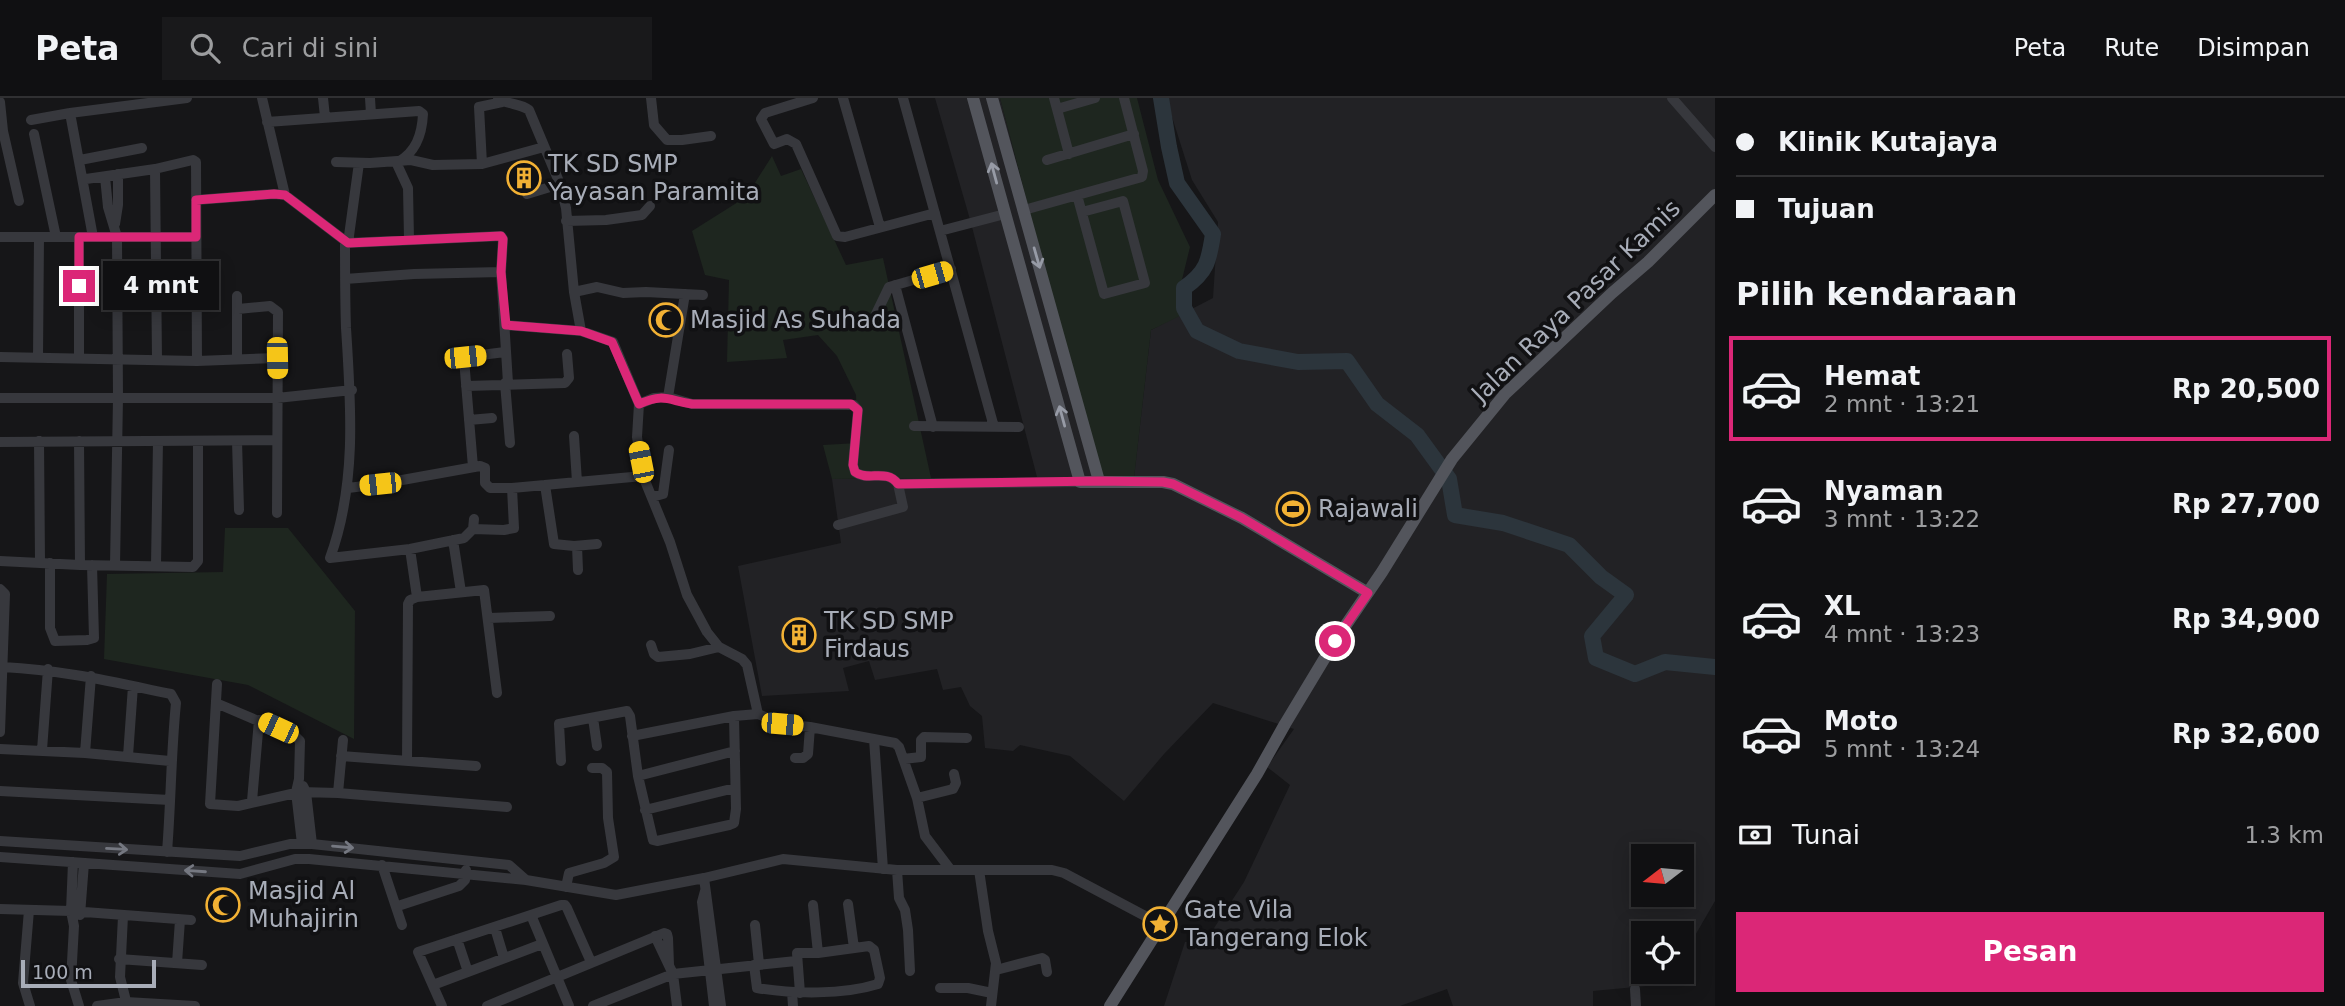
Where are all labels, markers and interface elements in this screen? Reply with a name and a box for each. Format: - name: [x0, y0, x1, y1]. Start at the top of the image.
- search box: [162, 17, 652, 80]
- text: Peta: [35, 29, 120, 68]
- icon: search: [186, 29, 224, 67]
- text: Cari di sini: [242, 33, 378, 63]
- text: Peta: [2014, 34, 2066, 62]
- text: Rute: [2104, 34, 2159, 62]
- text: Disimpan: [2197, 34, 2310, 62]
- text: Klinik Kutajaya: [1778, 127, 1998, 157]
- place label: TK SD SMP Yayasan Paramita: [547, 150, 760, 206]
- building icon: TK SD SMP Yayasan Paramita: [505, 159, 543, 197]
- one-way arrow: [987, 163, 1000, 185]
- street label: Jalan Raya Pasar Kamis: [1465, 194, 1686, 409]
- text: Tujuan: [1778, 194, 1875, 224]
- one-way arrow: [1031, 247, 1044, 269]
- car: [909, 259, 956, 291]
- callout: 4 mnt: [104, 262, 219, 310]
- route end: [63, 270, 95, 302]
- text: 4 mnt: [123, 272, 199, 298]
- text: Pilih kendaraan: [1736, 275, 2017, 313]
- mosque icon: Masjid As Suhada: [647, 301, 685, 339]
- place label: Masjid As Suhada: [690, 306, 901, 334]
- car: [267, 337, 288, 379]
- car: [444, 344, 487, 370]
- icon: car: [1740, 357, 1803, 420]
- text: Hemat: [1824, 361, 1920, 391]
- text: Rp 20,500: [2172, 374, 2320, 404]
- text: 2 mnt · 13:21: [1824, 391, 1980, 417]
- one-way arrow: [1055, 405, 1068, 428]
- car: [627, 439, 656, 485]
- car: [359, 471, 402, 497]
- icon: car: [1740, 472, 1803, 535]
- text: Nyaman: [1824, 476, 1943, 506]
- text: Rp 27,700: [2172, 489, 2320, 519]
- sports icon: Rajawali: [1274, 490, 1312, 528]
- place label: Rajawali: [1318, 495, 1418, 523]
- text: 3 mnt · 13:22: [1824, 506, 1980, 532]
- icon: car: [1740, 587, 1803, 650]
- text: XL: [1824, 591, 1861, 621]
- text: Rp 34,900: [2172, 604, 2320, 634]
- place label: TK SD SMP Firdaus: [823, 607, 954, 663]
- building icon: TK SD SMP Firdaus: [780, 616, 818, 654]
- text: 4 mnt · 13:23: [1824, 621, 1980, 647]
- route start: [1319, 625, 1351, 657]
- icon: car: [1740, 702, 1803, 765]
- text: Moto: [1824, 706, 1898, 736]
- car: [255, 710, 302, 746]
- car: [761, 712, 804, 736]
- text: Rp 32,600: [2172, 719, 2320, 749]
- text: 5 mnt · 13:24: [1824, 736, 1980, 762]
- icon: cash: [1736, 816, 1774, 854]
- text: Tunai: [1792, 820, 1860, 850]
- text: 1.3 km: [2244, 822, 2324, 848]
- one-way arrow: [331, 841, 354, 854]
- one-way arrow: [105, 843, 128, 856]
- north arrow: [1631, 844, 1694, 906]
- map controls: [1631, 844, 1694, 984]
- one-way arrow: [185, 864, 207, 877]
- place label: Masjid Al Muhajirin: [248, 877, 359, 933]
- mosque icon: Masjid Al Muhajirin: [204, 886, 242, 924]
- place label: Gate Vila Tangerang Elok: [1183, 896, 1368, 952]
- place icon: Gate Vila Tangerang Elok: [1141, 905, 1179, 943]
- button: Pesan: [1736, 912, 2324, 992]
- button: locate: [1631, 921, 1694, 984]
- scale bar: [21, 957, 156, 989]
- text: 100 m: [32, 961, 93, 983]

